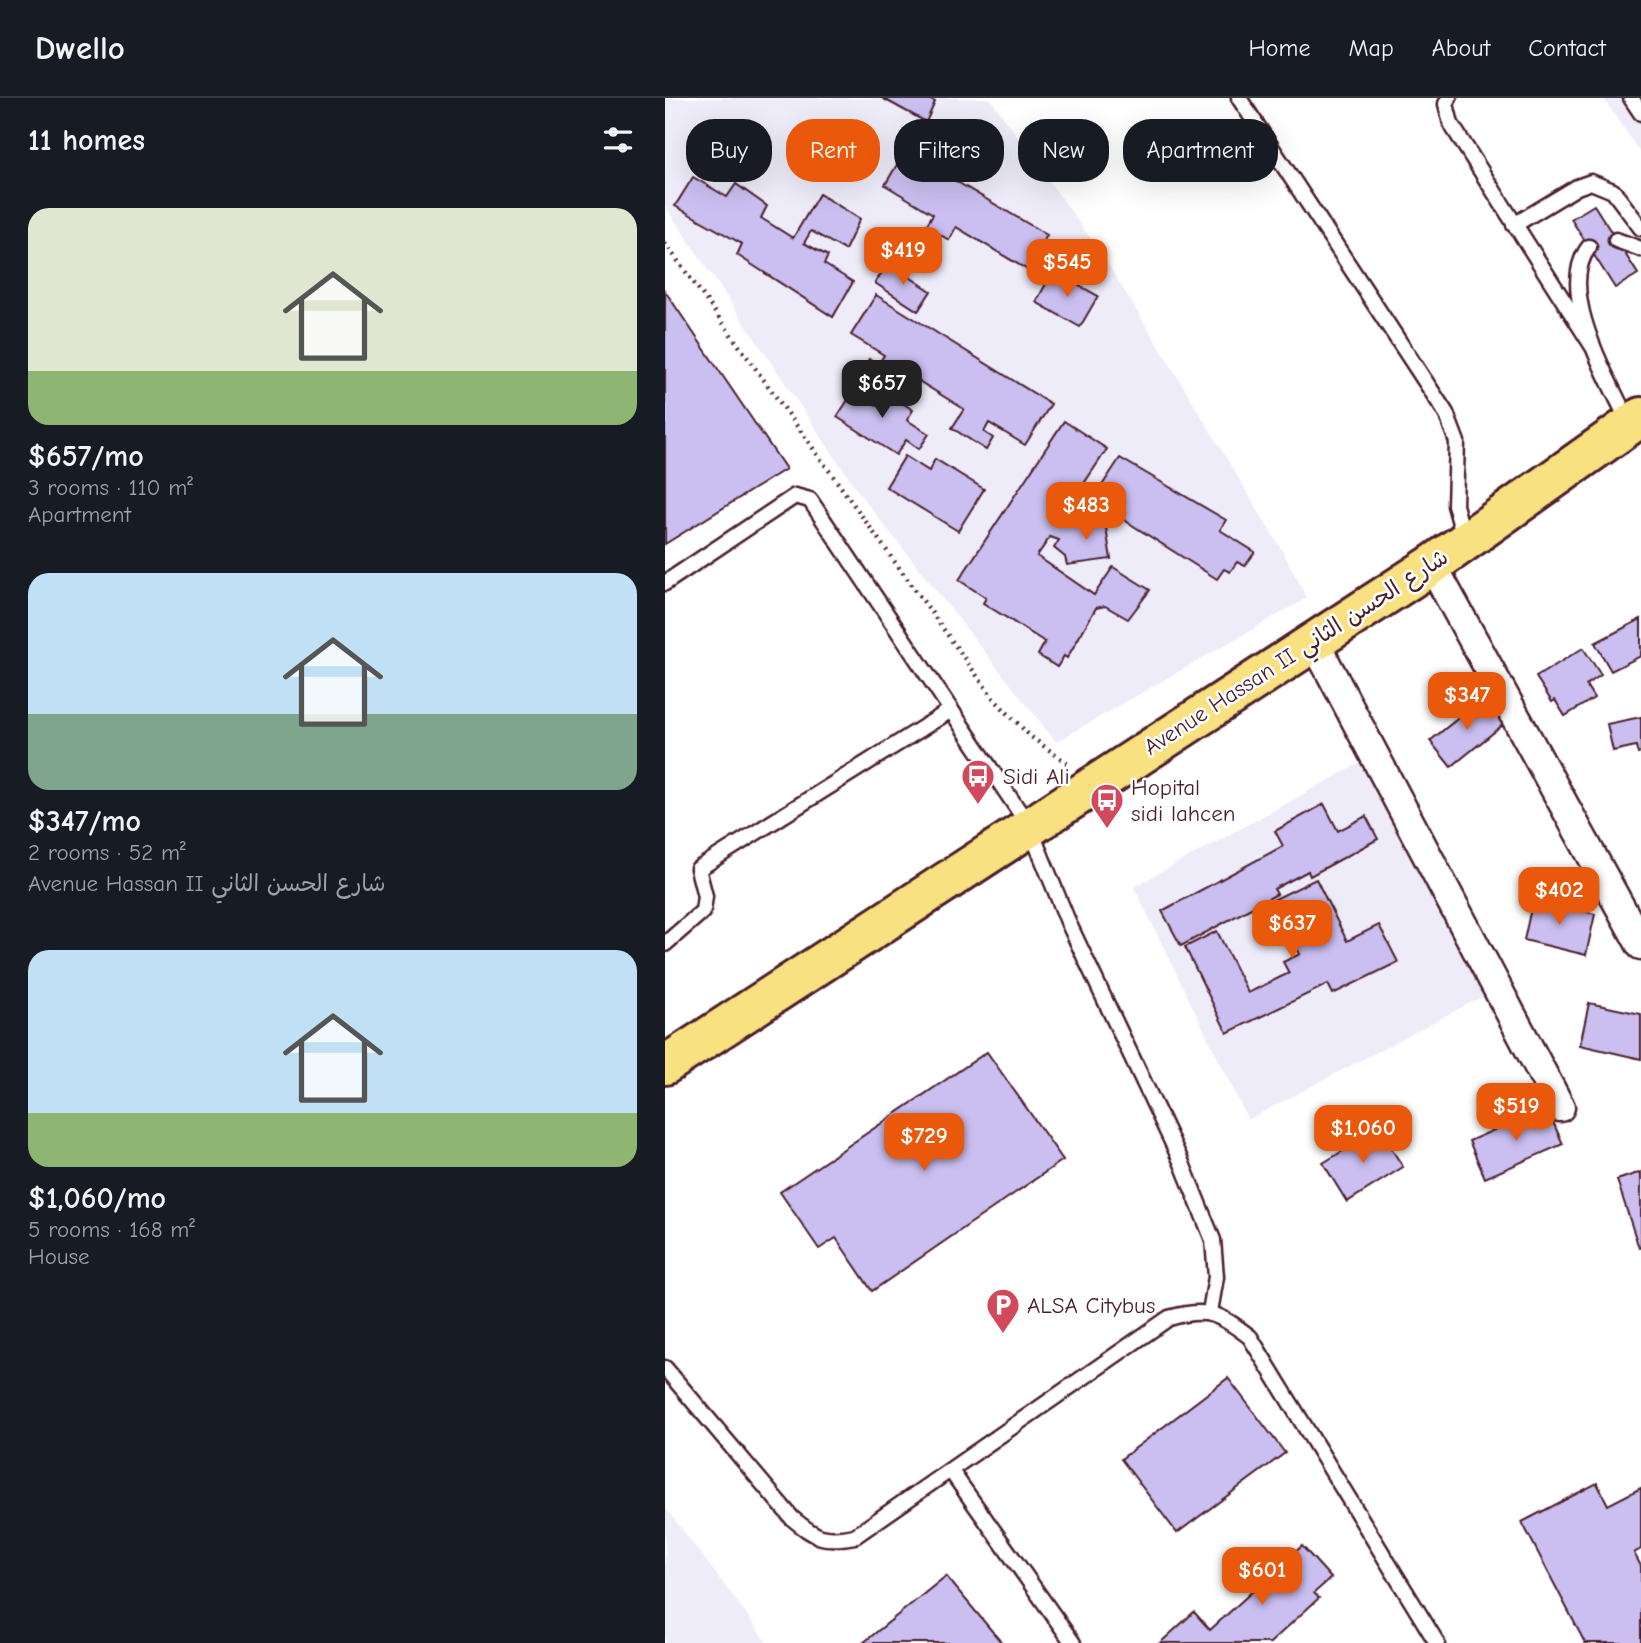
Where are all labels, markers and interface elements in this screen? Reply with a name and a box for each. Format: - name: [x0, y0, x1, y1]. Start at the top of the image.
- text: Dwello: [35, 29, 125, 67]
- text: Home: [1249, 34, 1310, 62]
- text: Map: [1348, 34, 1394, 62]
- text: About: [1432, 34, 1490, 62]
- text: Contact: [1528, 34, 1606, 62]
- chip: Buy: [686, 119, 772, 182]
- chip: Rent: [786, 119, 880, 182]
- chip: Filters: [894, 119, 1004, 182]
- chip: New: [1018, 119, 1109, 182]
- chip: Apartment: [1123, 119, 1278, 182]
- icon: filters: [599, 121, 637, 159]
- text: 11 homes: [28, 123, 145, 158]
- pin: $419: [862, 228, 944, 287]
- text: $419: [880, 236, 926, 263]
- pin: $545: [1026, 240, 1108, 299]
- text: $545: [1042, 248, 1092, 275]
- icon: home: [270, 253, 396, 379]
- pin: $657: [841, 360, 923, 420]
- text: $657: [858, 369, 906, 396]
- text: $657/mo: [28, 439, 144, 474]
- text: 3 rooms · 110 m²: [28, 474, 193, 501]
- pin: $483: [1045, 482, 1127, 542]
- text: $483: [1062, 491, 1110, 518]
- text: Apartment: [28, 501, 131, 528]
- street label: Avenue Hassan II شارع الحسن الثاني: [1139, 543, 1457, 767]
- icon: home: [270, 619, 396, 745]
- pin: $347: [1426, 672, 1508, 732]
- text: $347: [1444, 681, 1490, 708]
- bus stop icon: Sidi Ali: [959, 757, 997, 806]
- place label: Sidi Ali: [1003, 763, 1070, 790]
- place label: Hopital sidi lahcen: [1131, 774, 1235, 827]
- bus stop icon: Hopital sidi lahcen: [1088, 781, 1126, 830]
- text: $347/mo: [28, 804, 141, 839]
- text: 2 rooms · 52 m²: [28, 839, 186, 866]
- pin: $402: [1518, 868, 1600, 927]
- text: Avenue Hassan II شارع الحسن الثاني: [28, 870, 386, 897]
- text: $402: [1534, 876, 1584, 903]
- pin: $637: [1251, 900, 1333, 960]
- text: $637: [1268, 909, 1316, 936]
- icon: home: [270, 995, 396, 1121]
- pin: $519: [1475, 1084, 1557, 1143]
- text: $519: [1492, 1092, 1540, 1119]
- pin: $1,060: [1306, 1105, 1420, 1165]
- pin: $729: [883, 1114, 965, 1173]
- text: $1,060: [1330, 1114, 1396, 1141]
- text: $729: [900, 1122, 948, 1149]
- text: $1,060/mo: [28, 1181, 166, 1216]
- text: 5 rooms · 168 m²: [28, 1216, 195, 1243]
- text: House: [28, 1243, 90, 1270]
- parking icon: ALSA Citybus: [984, 1286, 1022, 1335]
- place label: ALSA Citybus: [1027, 1292, 1155, 1319]
- pin: $601: [1221, 1548, 1303, 1607]
- text: $601: [1238, 1556, 1286, 1583]

